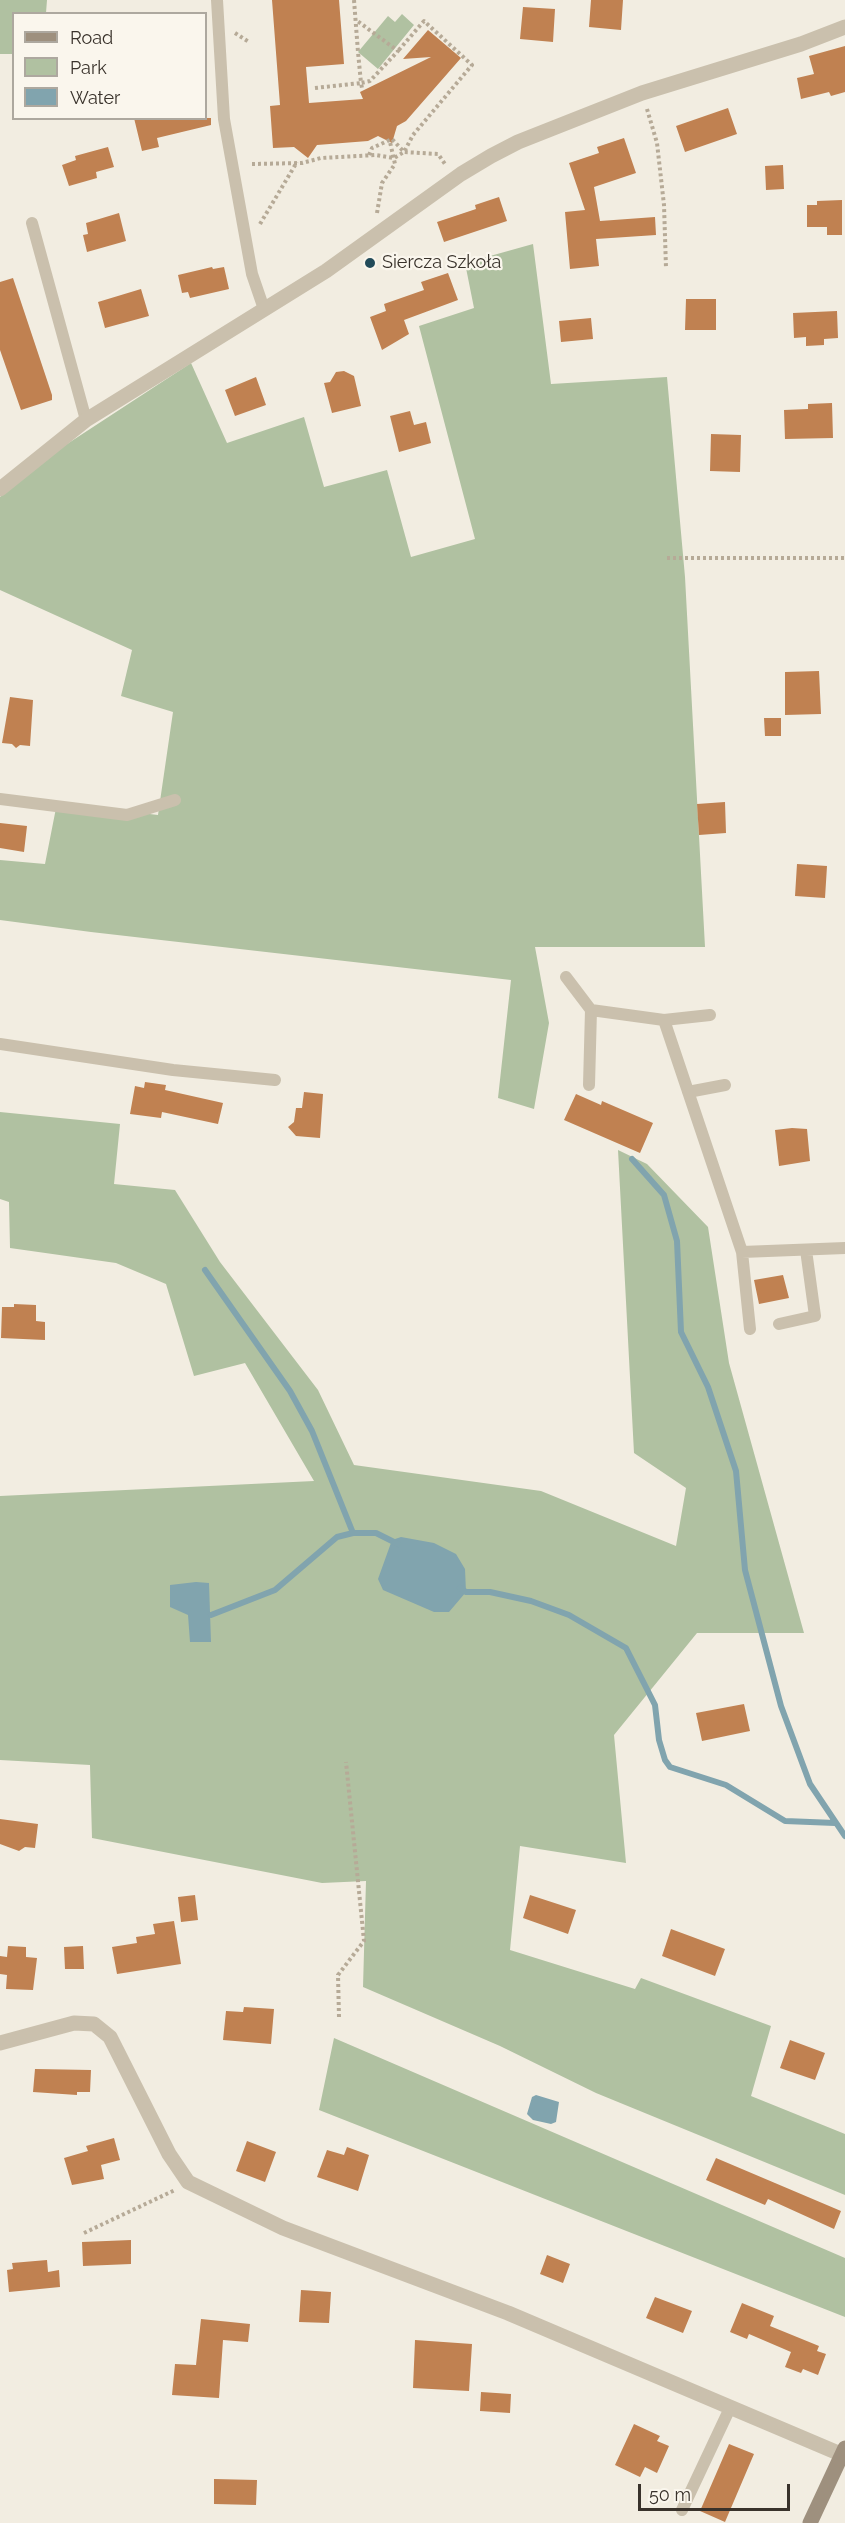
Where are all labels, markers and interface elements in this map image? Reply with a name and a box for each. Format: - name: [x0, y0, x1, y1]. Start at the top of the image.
- legend: [12, 12, 207, 120]
- text: Road: [70, 27, 113, 48]
- text: Park: [70, 57, 107, 78]
- text: Water: [70, 87, 120, 108]
- place label: Siercza Szkoła: [382, 252, 501, 274]
- marker: Siercza Szkoła: [363, 256, 377, 270]
- scale bar: [641, 2472, 792, 2510]
- text: 50 m: [649, 2484, 691, 2505]

